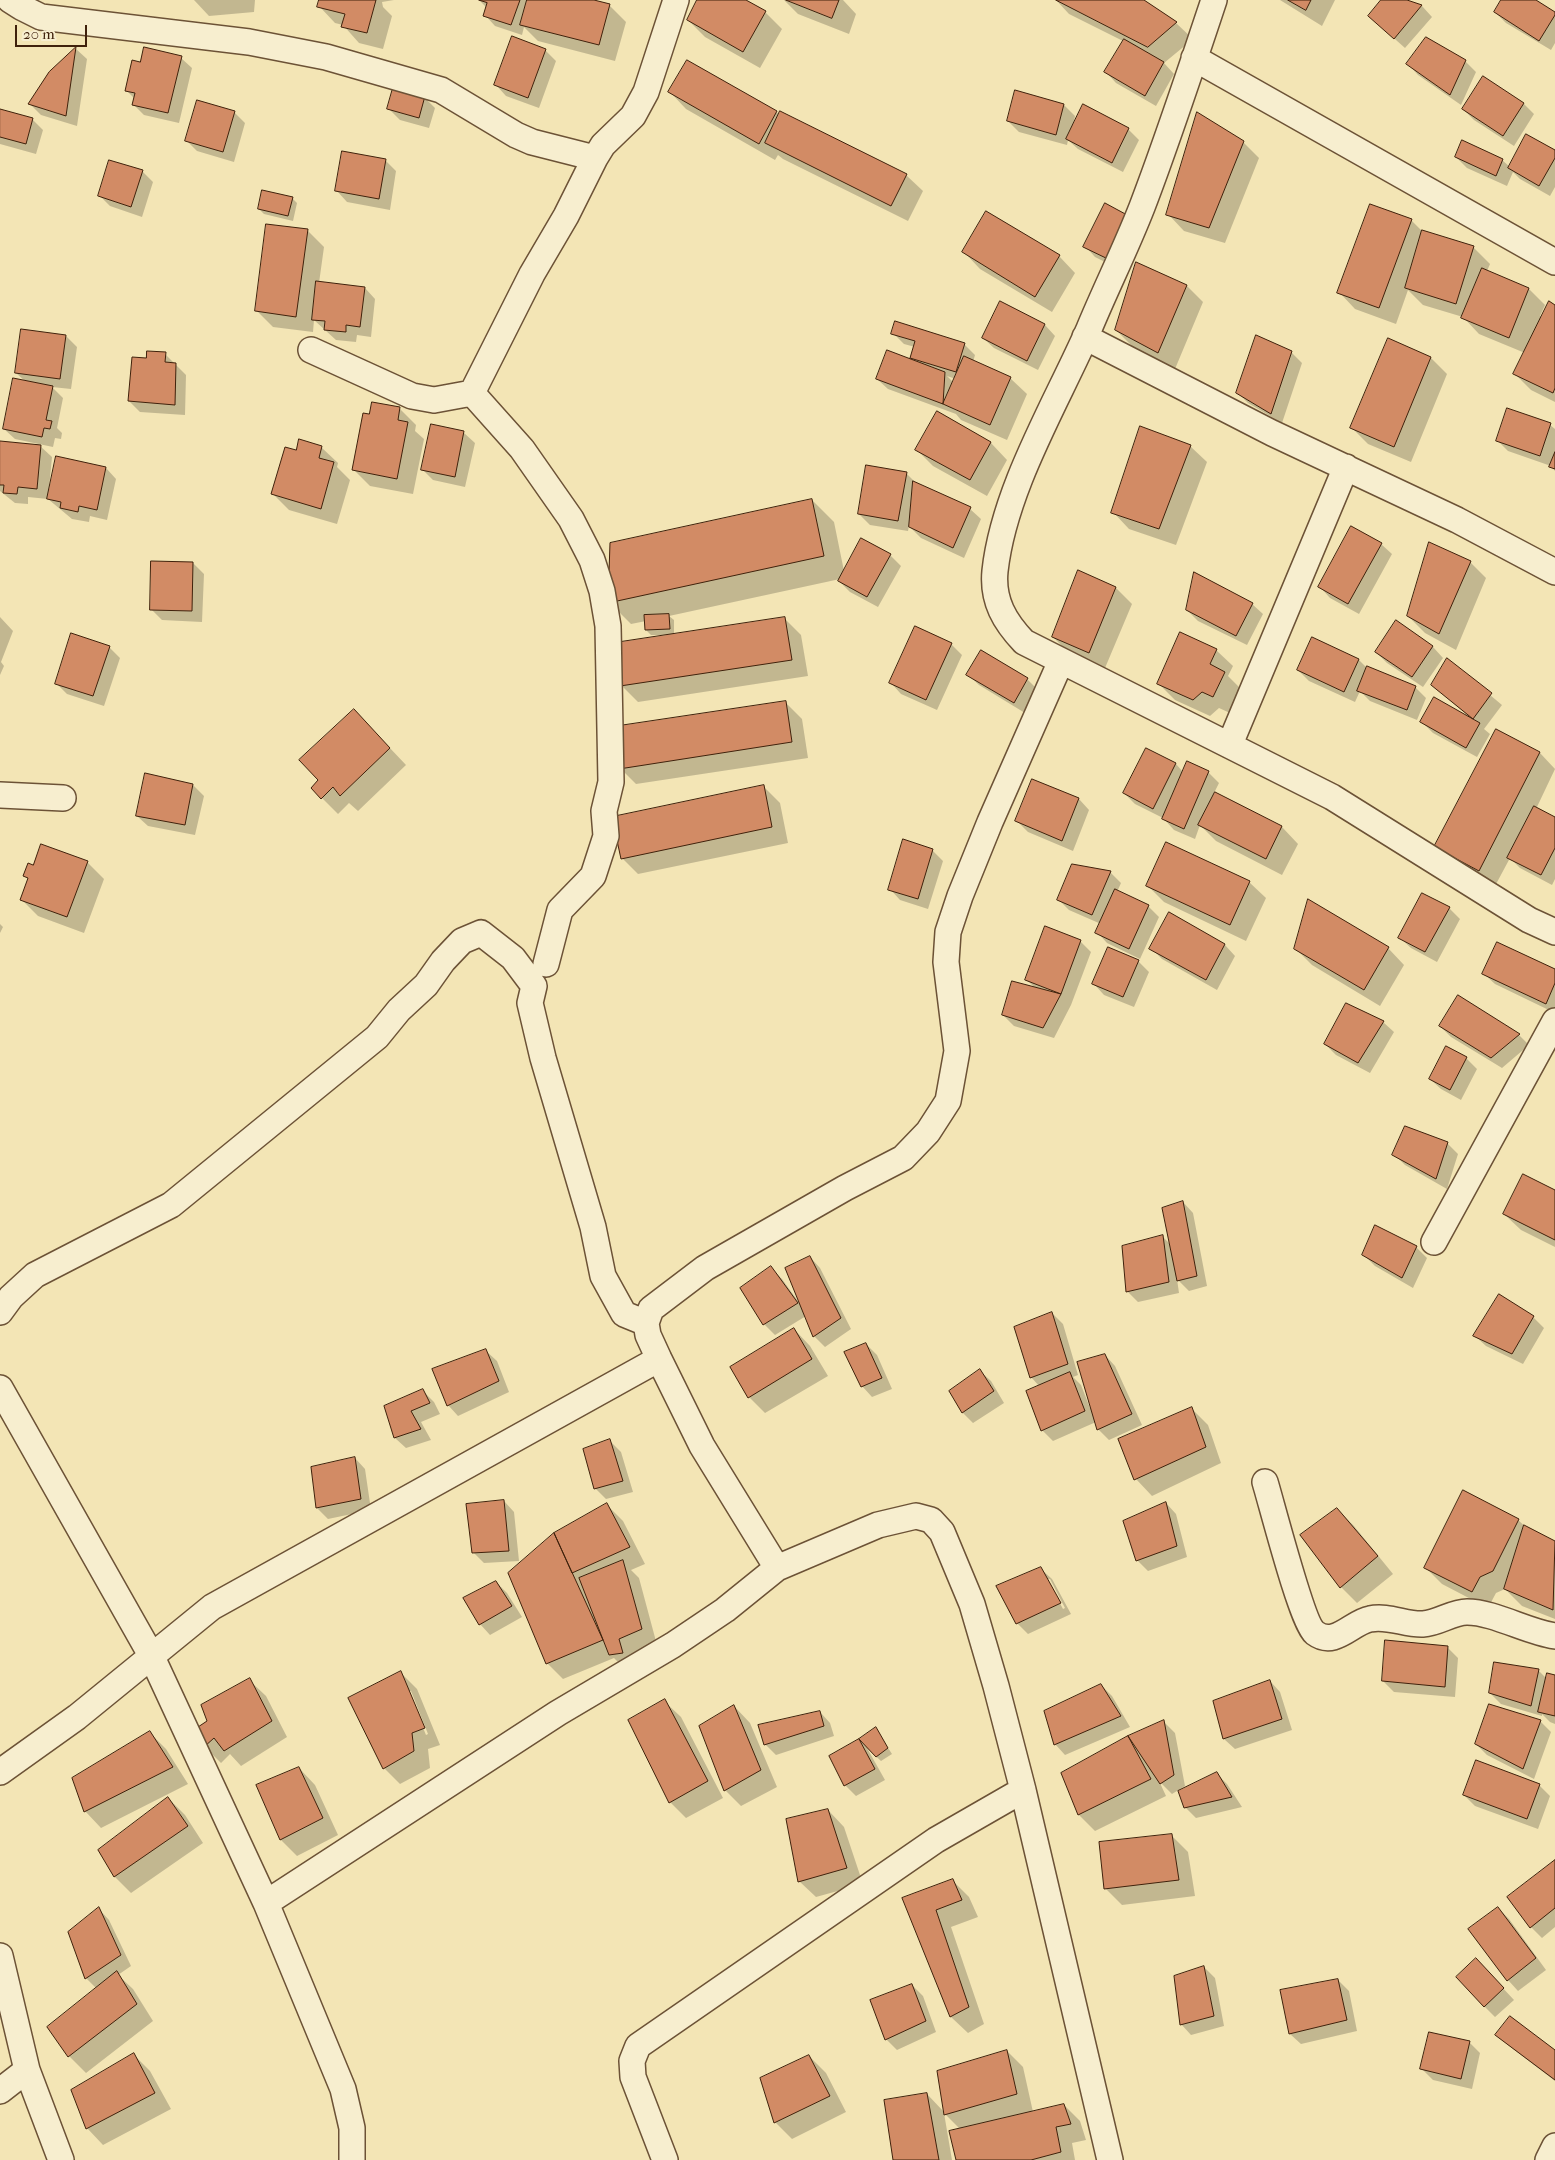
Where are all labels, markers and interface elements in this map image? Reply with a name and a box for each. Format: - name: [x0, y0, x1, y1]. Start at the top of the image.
- scale bar: [18, 15, 90, 47]
- text: 20 m: [23, 25, 55, 43]

